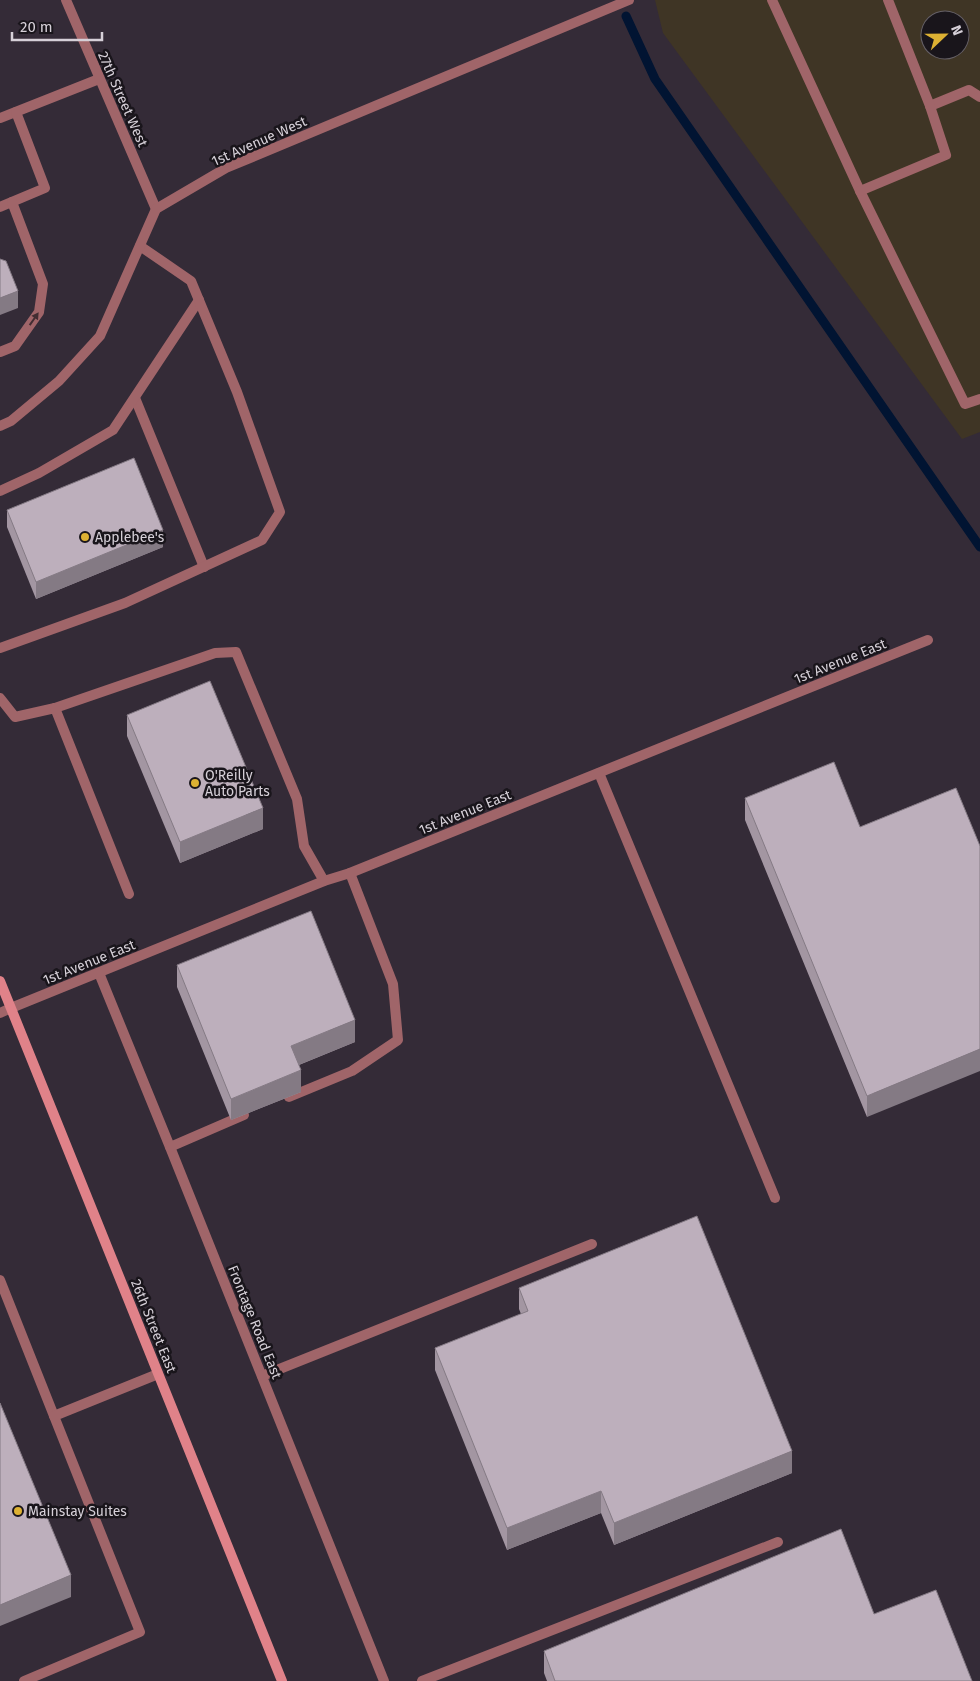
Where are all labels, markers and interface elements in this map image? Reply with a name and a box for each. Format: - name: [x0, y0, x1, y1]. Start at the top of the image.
- scale bar: [12, 10, 102, 42]
- north arrow: [920, 10, 970, 60]
- text: 20 m: [20, 18, 53, 36]
- text: N: [947, 23, 966, 38]
- street label: 27th Street West: [94, 49, 151, 150]
- street label: 1st Avenue West: [209, 113, 310, 170]
- one-way arrow: [29, 312, 39, 326]
- place label: Applebee's: [95, 529, 165, 546]
- marker: Applebee's: [79, 531, 91, 543]
- street label: 1st Avenue East: [792, 635, 890, 688]
- place label: O'Reilly Auto Parts: [205, 767, 270, 800]
- marker: O'Reilly Auto Parts: [189, 777, 201, 789]
- street label: 1st Avenue East: [417, 786, 515, 839]
- street label: 1st Avenue East: [41, 936, 139, 989]
- street label: Frontage Road East: [224, 1263, 285, 1382]
- street label: 26th Street East: [127, 1277, 180, 1376]
- place label: Mainstay Suites: [28, 1503, 127, 1520]
- marker: Mainstay Suites: [12, 1505, 24, 1517]

